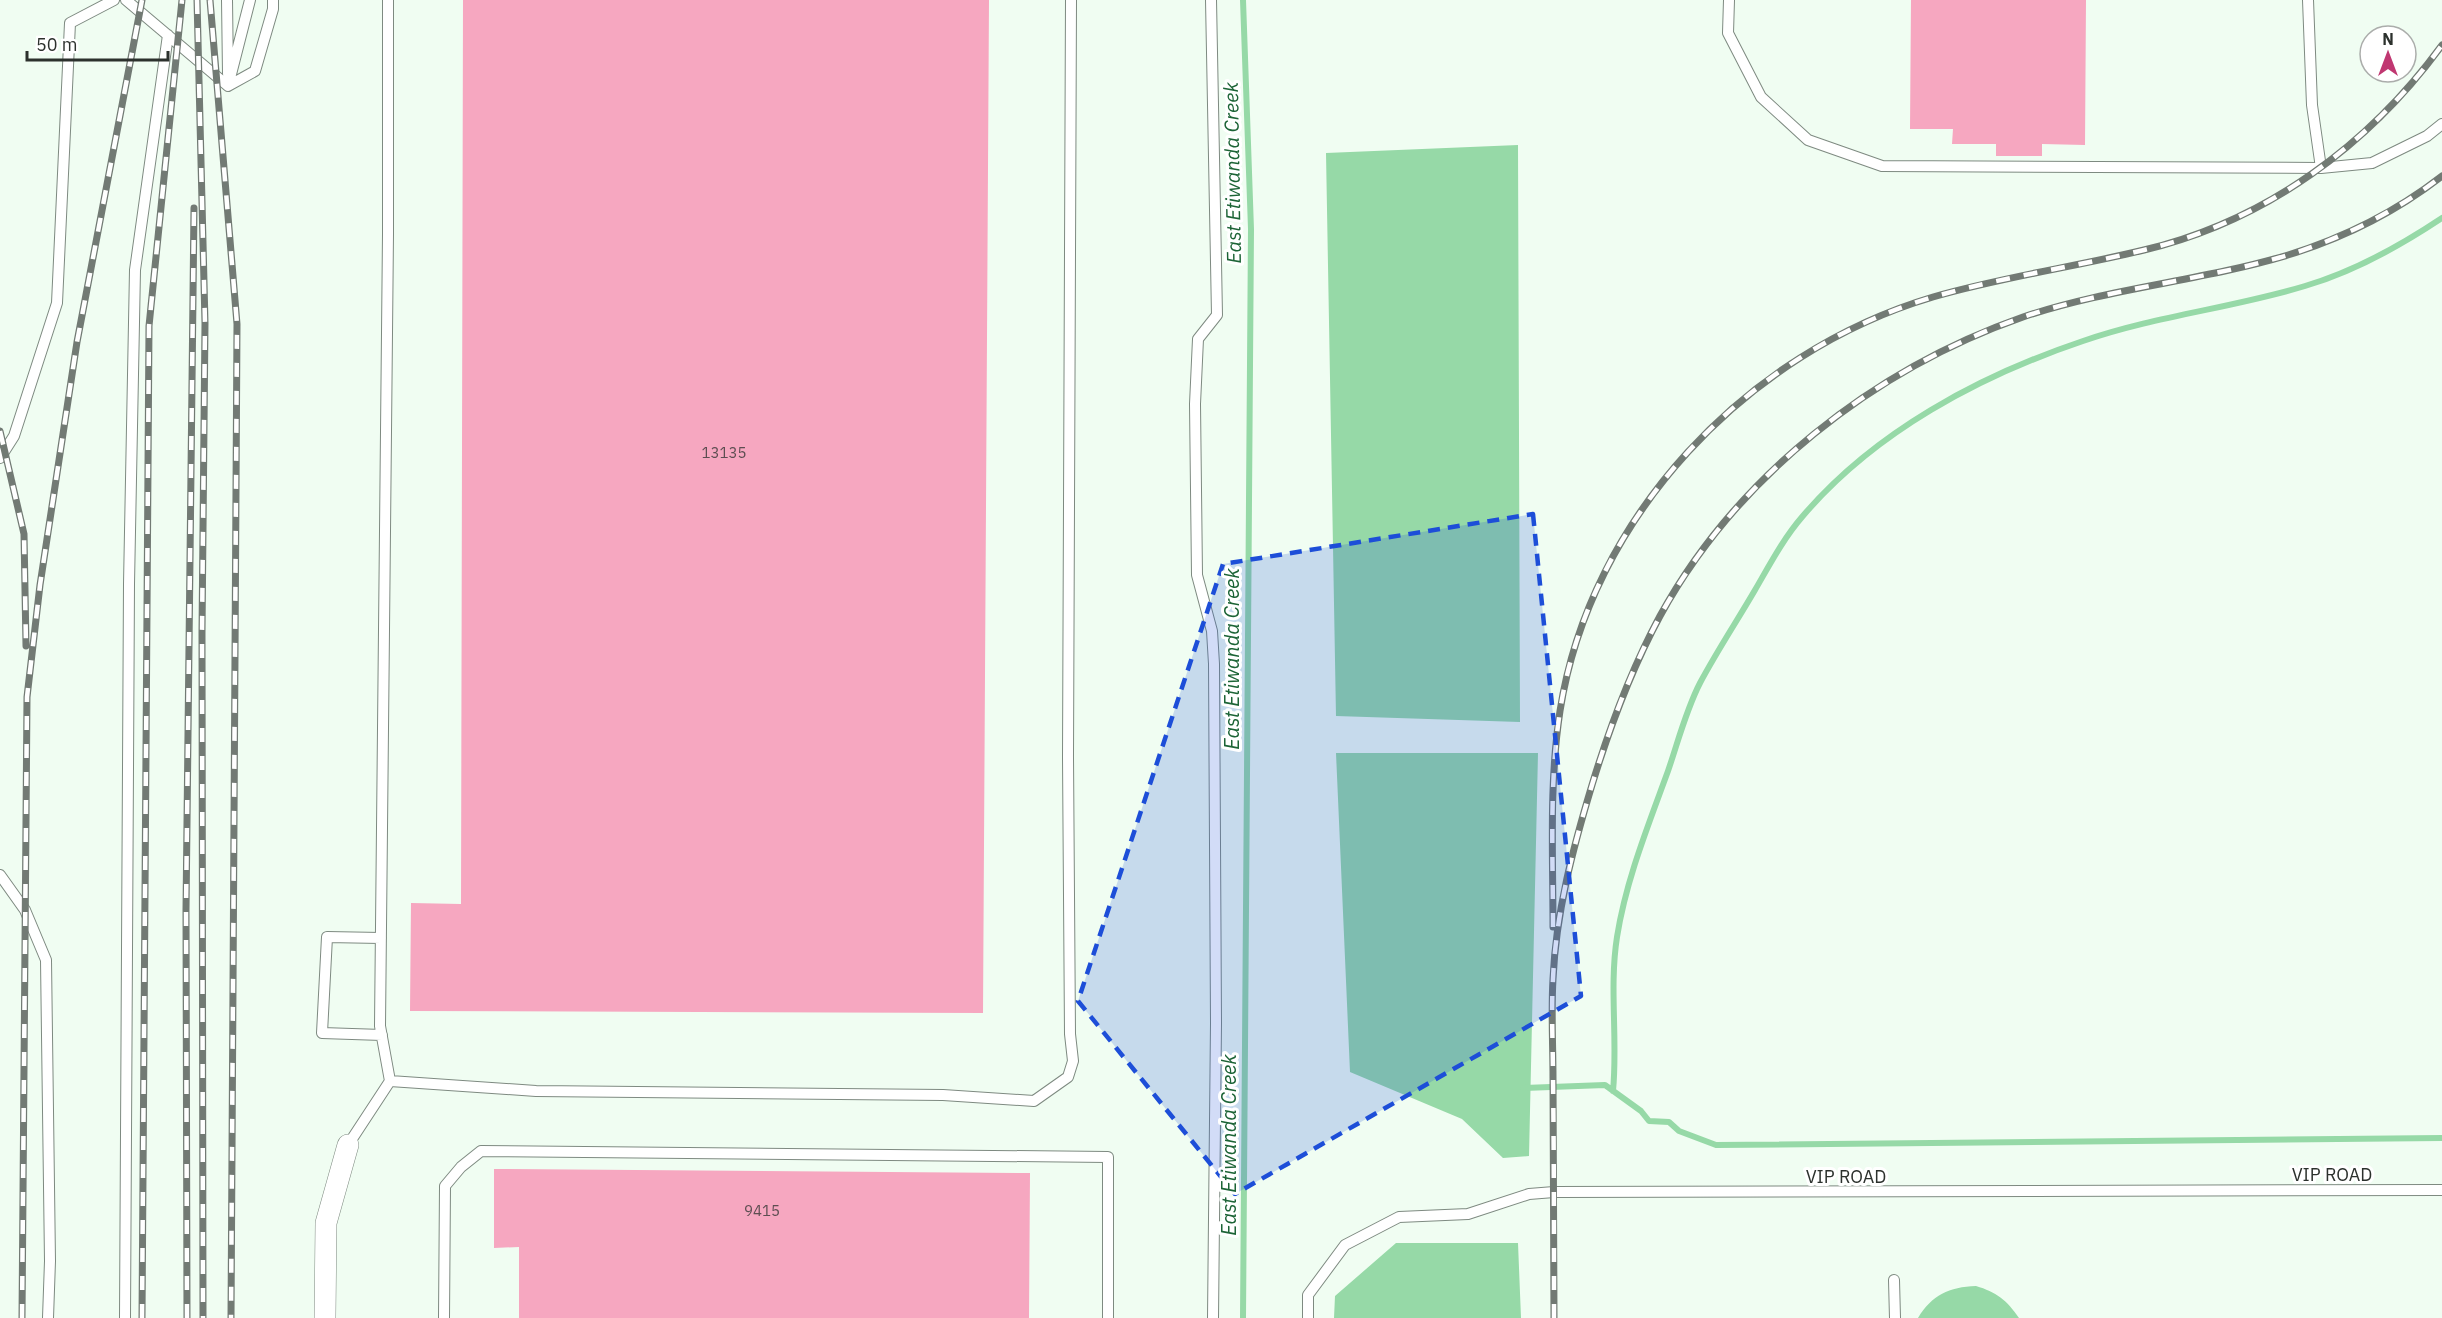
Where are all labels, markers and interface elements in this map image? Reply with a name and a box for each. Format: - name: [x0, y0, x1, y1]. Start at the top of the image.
- scale bar: [27, 24, 168, 62]
- north arrow: [2358, 24, 2418, 84]
- text: N: [2382, 29, 2394, 49]
- text: 50 m: [36, 33, 78, 56]
- water label: East Etiwanda Creek: [1217, 81, 1247, 264]
- house number: 13135: [701, 443, 747, 462]
- water label: East Etiwanda Creek: [1218, 568, 1245, 750]
- water label: East Etiwanda Creek: [1215, 1054, 1242, 1236]
- street label: VIP ROAD: [2292, 1163, 2372, 1186]
- street label: VIP ROAD: [1806, 1165, 1886, 1188]
- house number: 9415: [744, 1201, 780, 1220]

